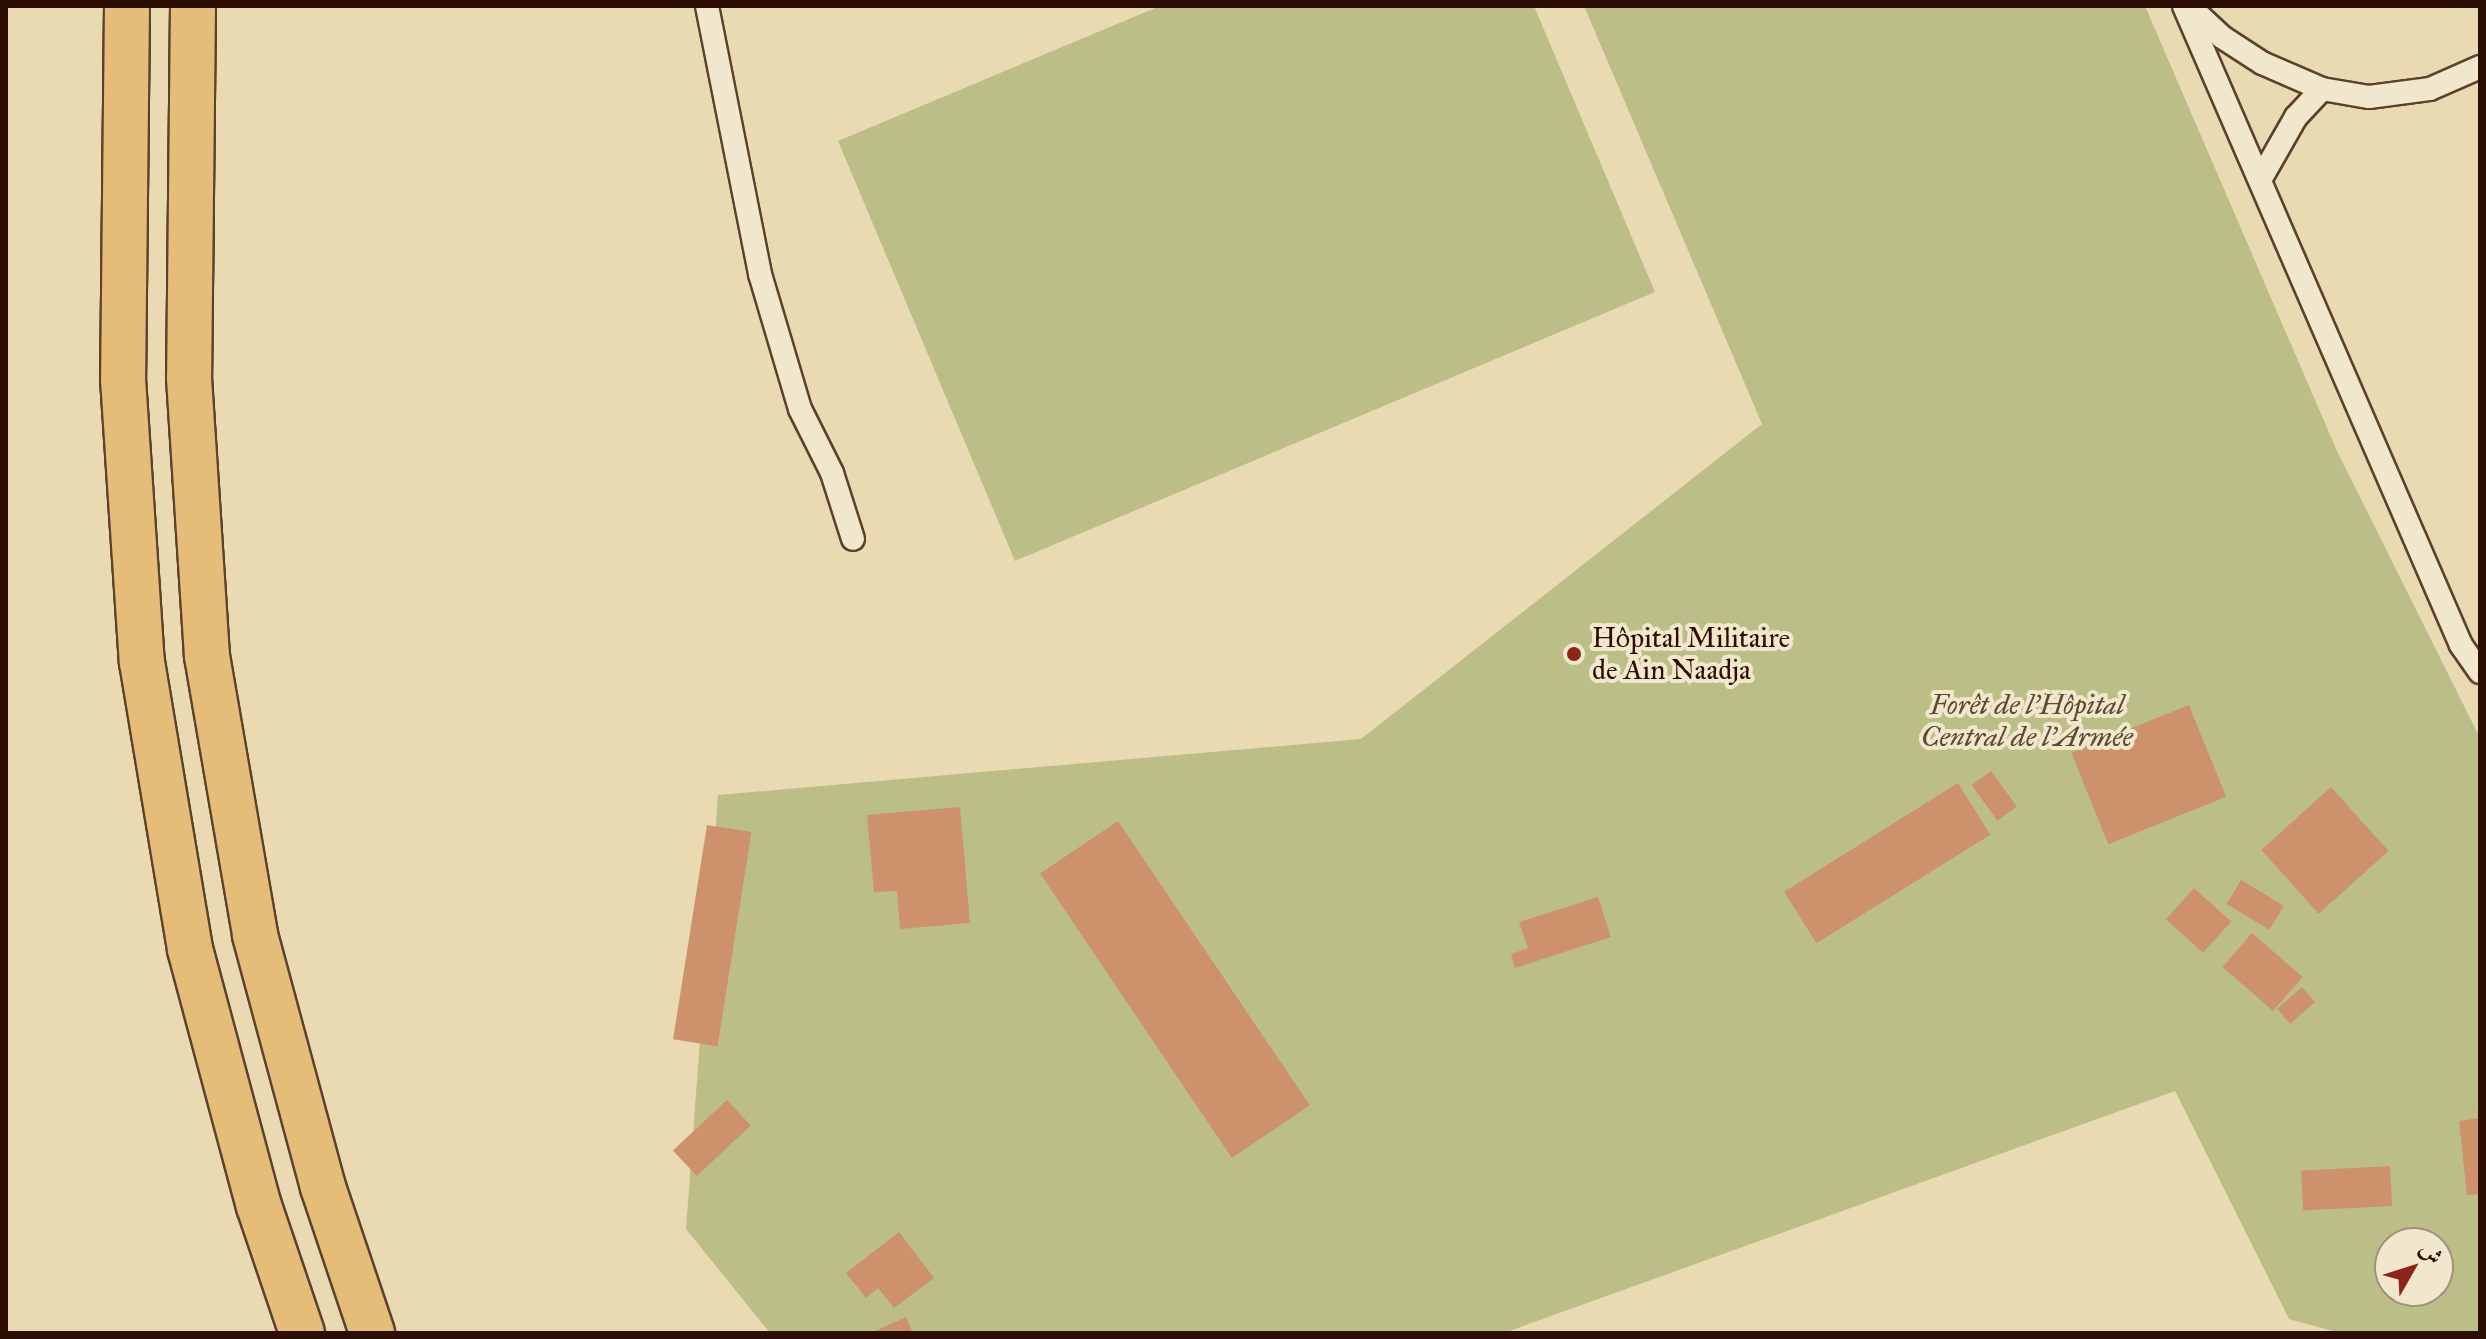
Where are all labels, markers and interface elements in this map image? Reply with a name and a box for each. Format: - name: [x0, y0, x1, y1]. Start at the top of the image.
- place label: Hôpital Militaire de Ain Naadja: [1592, 621, 1790, 687]
- marker: Hôpital Militaire de Ain Naadja: [1563, 643, 1585, 665]
- park label: Forêt de l'Hôpital Central de l'Armée: [1921, 688, 2133, 754]
- north arrow: [2374, 1227, 2454, 1307]
- text: ش: [2414, 1236, 2449, 1270]

